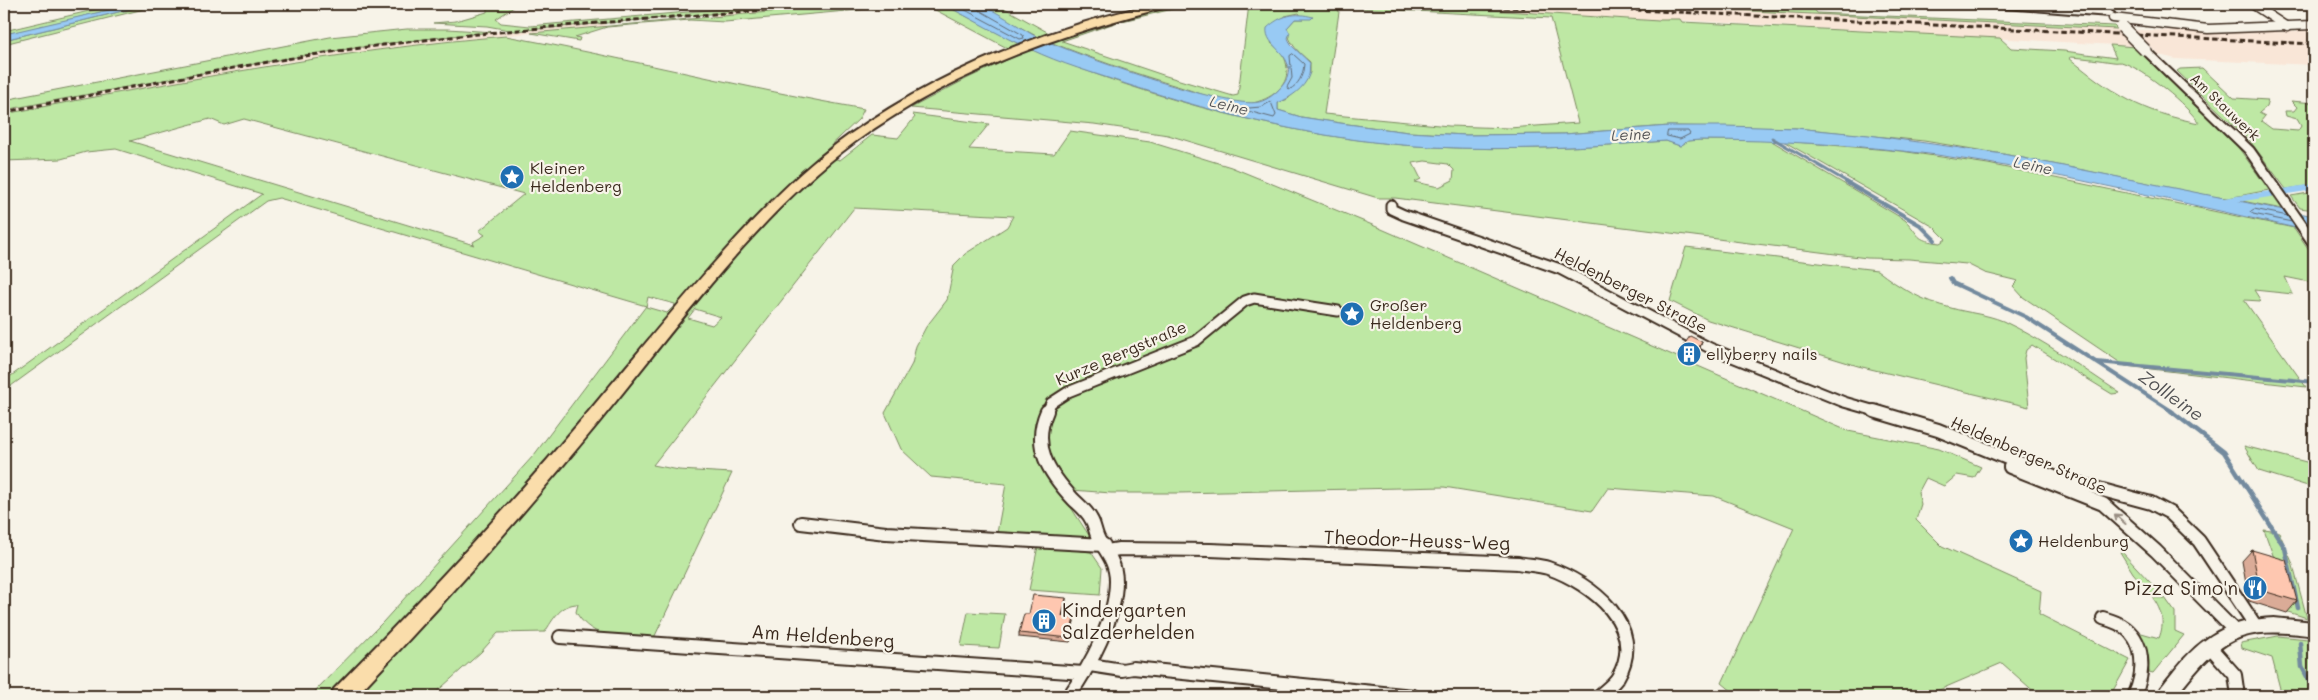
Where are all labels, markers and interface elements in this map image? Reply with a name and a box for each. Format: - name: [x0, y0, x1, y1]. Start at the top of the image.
- street label: Am Stauwerk: [2186, 69, 2264, 145]
- water label: Leine: [1208, 91, 1251, 119]
- water label: Leine: [1611, 123, 1651, 145]
- water label: Leine: [2012, 151, 2055, 179]
- place label: Kleiner Heldenberg: [530, 157, 622, 196]
- place icon: Kleiner Heldenberg: [499, 164, 525, 190]
- street label: Heldenberger Straße: [1551, 242, 1711, 337]
- place label: Großer Heldenberg: [1370, 294, 1462, 333]
- place icon: Großer Heldenberg: [1339, 301, 1365, 327]
- street label: Kurze Bergstraße: [1052, 315, 1190, 390]
- building icon: ellyberry nails: [1676, 341, 1702, 367]
- place label: ellyberry nails: [1706, 343, 1817, 364]
- water label: Zollleine: [2134, 364, 2209, 426]
- street label: Heldenberger Straße: [1948, 411, 2111, 498]
- one-way arrow: [2113, 513, 2126, 525]
- street label: Theodor-Heuss-Weg: [1323, 524, 1511, 555]
- place icon: Heldenburg: [2008, 528, 2034, 554]
- place label: Heldenburg: [2038, 530, 2129, 551]
- place label: Pizza Simo'n: [2124, 575, 2238, 600]
- restaurant icon: Pizza Simo'n: [2242, 575, 2268, 601]
- place label: Kindergarten Salzderhelden: [1062, 597, 1195, 644]
- building icon: Kindergarten Salzderhelden: [1031, 608, 1057, 634]
- street label: Am Heldenberg: [751, 618, 895, 653]

